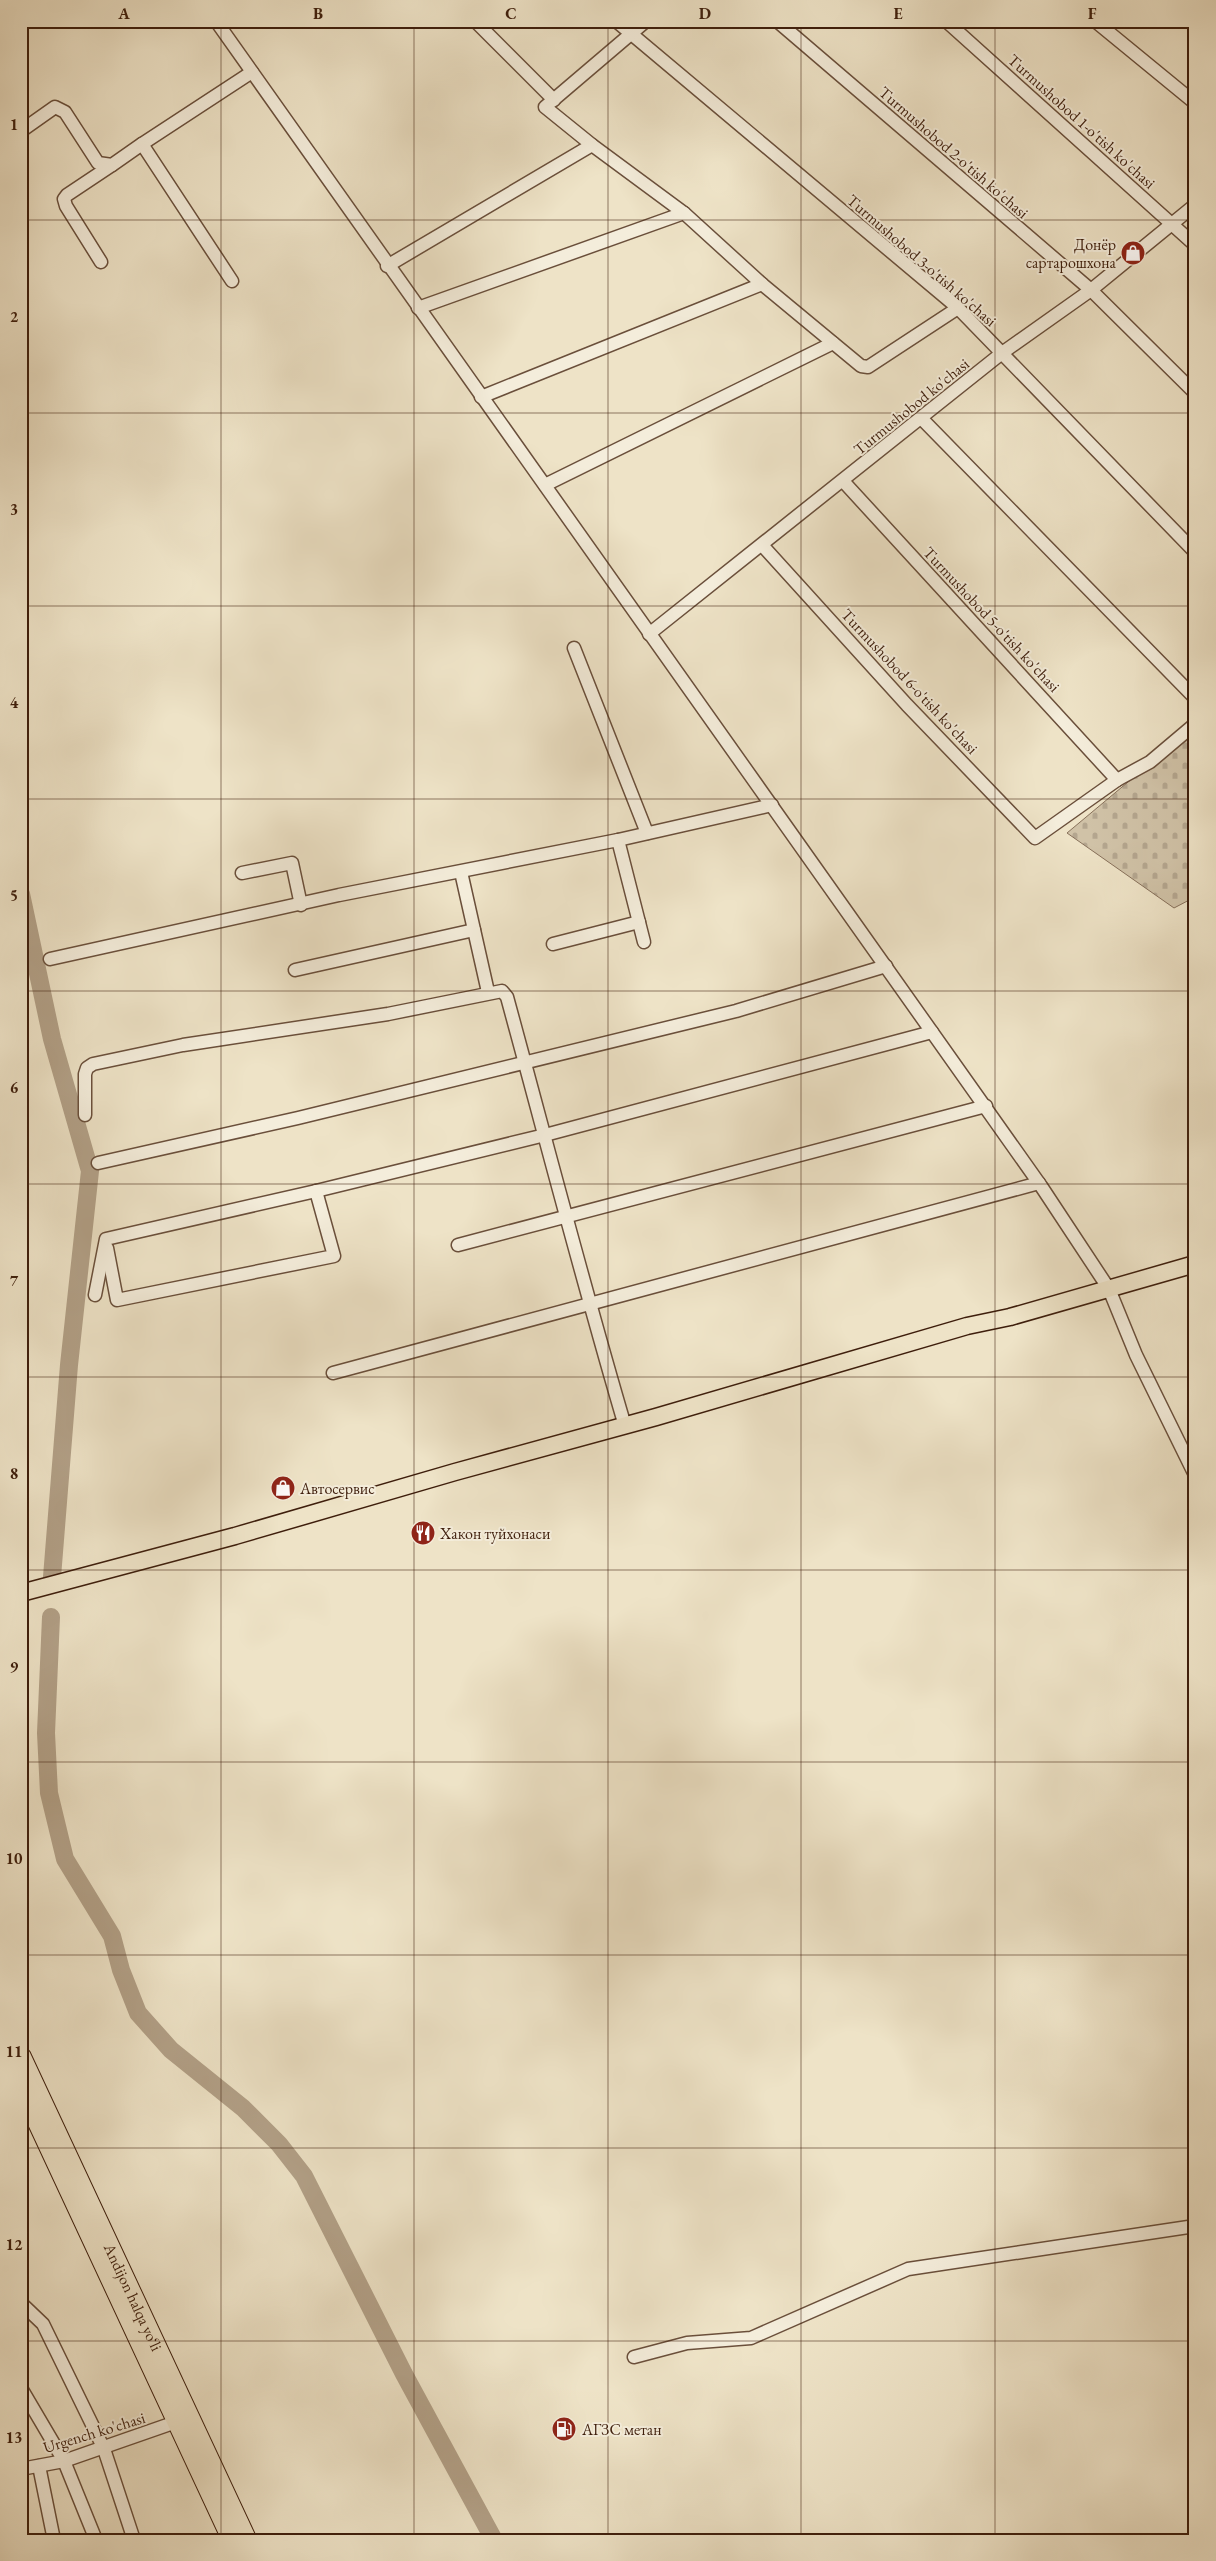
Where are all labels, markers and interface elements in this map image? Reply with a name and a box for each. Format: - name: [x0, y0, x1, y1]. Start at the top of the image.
- text: A: [117, 3, 130, 24]
- text: B: [313, 3, 323, 24]
- text: C: [505, 3, 517, 24]
- text: D: [699, 3, 711, 24]
- text: E: [893, 3, 903, 24]
- text: F: [1088, 3, 1097, 24]
- street label: Turmushobod 1-o'tish ko'chasi: [1003, 49, 1160, 193]
- street label: Turmushobod 2-o'tish ko'chasi: [874, 82, 1033, 223]
- text: 1: [10, 114, 18, 135]
- street label: Turmushobod 3-o'tish ko'chasi: [842, 190, 1001, 331]
- place label: Донёр сартарошхона: [1026, 234, 1117, 273]
- shop icon: Донёр сартарошхона: [1120, 240, 1146, 266]
- text: 2: [10, 306, 19, 327]
- street label: Turmushobod ko'chasi: [849, 353, 974, 460]
- text: 3: [10, 499, 18, 520]
- street label: Turmushobod 5-o'tish ko'chasi: [919, 542, 1065, 697]
- street label: Turmushobod 6-o'tish ko'chasi: [837, 604, 983, 759]
- text: 4: [10, 692, 19, 713]
- text: 5: [10, 885, 18, 906]
- text: 6: [10, 1077, 19, 1098]
- text: 7: [10, 1270, 19, 1291]
- text: 8: [10, 1463, 18, 1484]
- shop icon: Автосервис: [270, 1475, 296, 1501]
- place label: Автосервис: [299, 1478, 375, 1499]
- restaurant icon: Хакон туйхонаси: [410, 1520, 436, 1546]
- place label: Хакон туйхонаси: [439, 1523, 551, 1544]
- text: 9: [10, 1656, 19, 1677]
- text: 10: [6, 1848, 23, 1869]
- text: 11: [6, 2041, 22, 2062]
- text: 12: [6, 2234, 23, 2255]
- street label: Andijon halqa yo‘li: [99, 2239, 167, 2354]
- street label: Urgench ko'chasi: [41, 2407, 148, 2458]
- fuel station icon: АГЗС метан: [551, 2416, 577, 2442]
- place label: АГЗС метан: [581, 2419, 662, 2440]
- text: 13: [6, 2427, 22, 2448]

